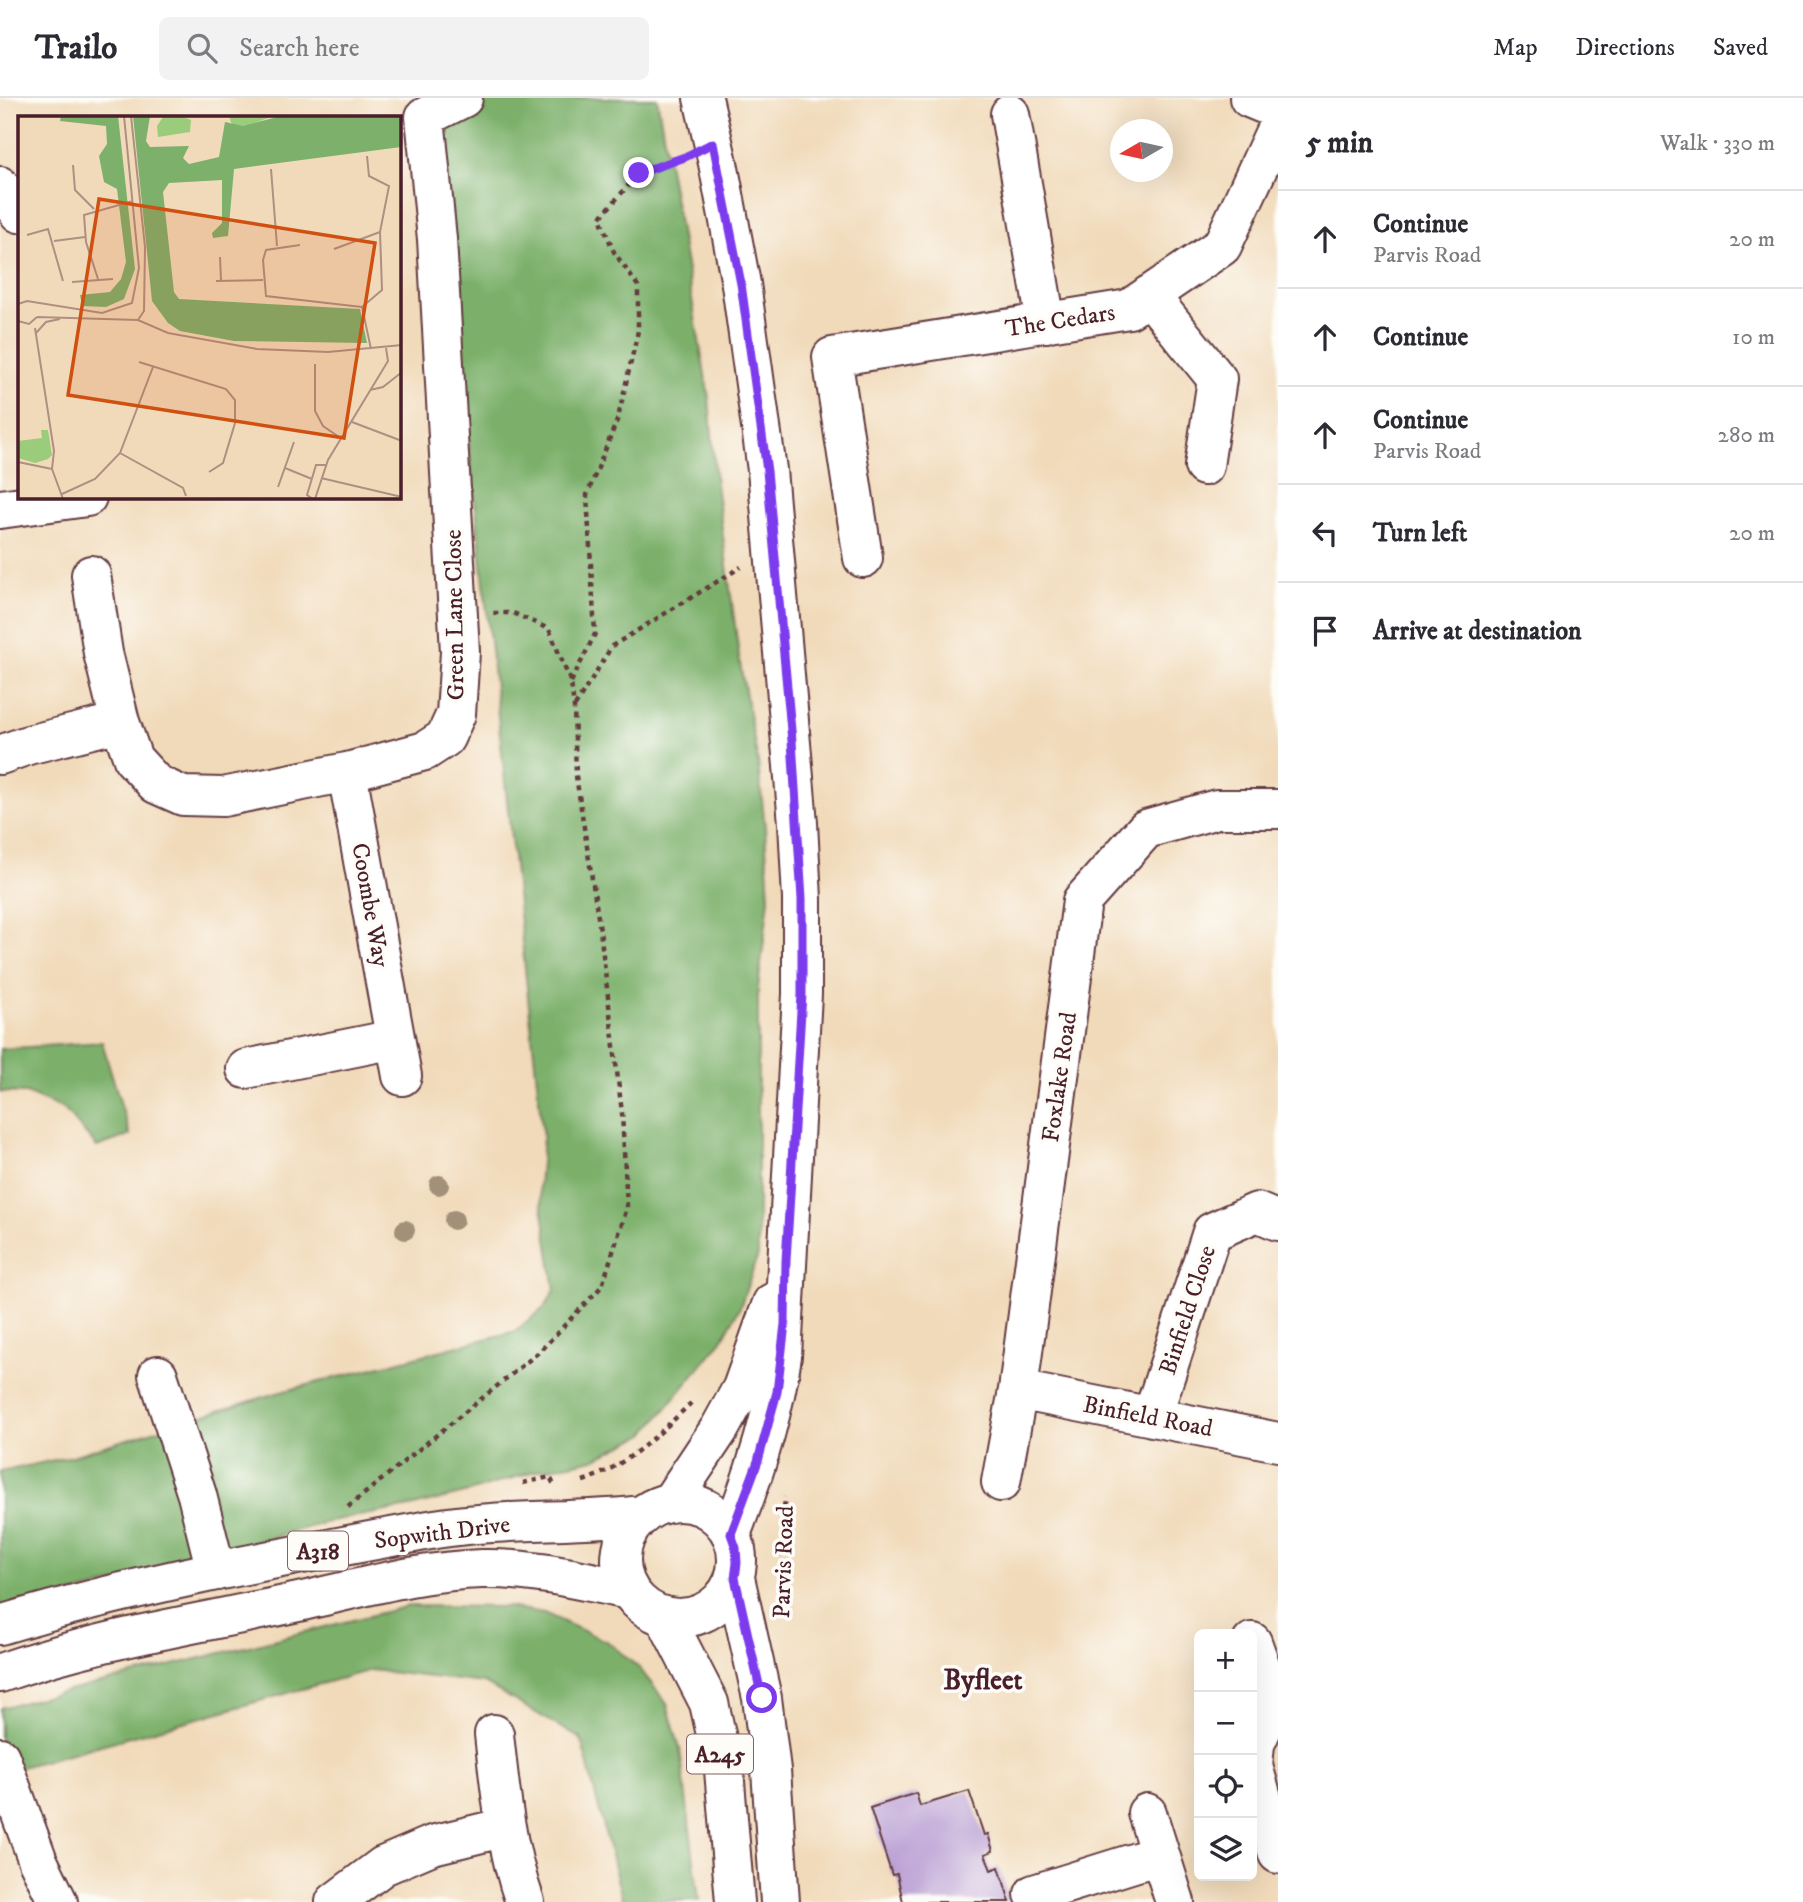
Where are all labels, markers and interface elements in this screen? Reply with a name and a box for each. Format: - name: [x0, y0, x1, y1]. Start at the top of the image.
- search box: [159, 17, 649, 80]
- text: Trailo: [35, 28, 117, 69]
- icon: search: [183, 29, 221, 67]
- text: Search here: [239, 32, 359, 65]
- text: Map: [1493, 33, 1538, 63]
- text: Directions: [1576, 33, 1675, 63]
- text: Saved: [1713, 33, 1768, 63]
- inset map: [18, 116, 401, 499]
- north arrow: [1110, 119, 1173, 182]
- text: 5 min: [1306, 125, 1373, 162]
- text: Walk · 330 m: [1660, 129, 1775, 158]
- route end: [623, 157, 654, 188]
- text: Continue: [1373, 208, 1468, 241]
- icon: ahead: [1306, 220, 1344, 258]
- text: 20 m: [1729, 225, 1775, 254]
- text: Parvis Road: [1373, 241, 1481, 270]
- street label: The Cedars: [1003, 298, 1117, 344]
- icon: ahead: [1306, 318, 1344, 356]
- text: Continue: [1373, 321, 1468, 354]
- text: 10 m: [1732, 323, 1775, 352]
- text: Continue: [1373, 404, 1468, 437]
- icon: ahead: [1306, 416, 1344, 454]
- text: 280 m: [1718, 421, 1775, 450]
- text: Parvis Road: [1373, 437, 1481, 466]
- icon: left: [1306, 514, 1344, 552]
- text: Turn left: [1373, 517, 1467, 550]
- text: 20 m: [1729, 519, 1775, 548]
- street label: Green Lane Close: [439, 529, 471, 701]
- icon: arrive: [1306, 612, 1344, 650]
- text: Arrive at destination: [1373, 615, 1582, 648]
- street label: Coombe Way: [344, 841, 396, 970]
- street label: Foxlake Road: [1036, 1010, 1084, 1144]
- street label: Binfield Close: [1153, 1242, 1223, 1379]
- street label: Binfield Road: [1081, 1390, 1215, 1444]
- street label: Parvis Road: [767, 1505, 801, 1619]
- street label: Sopwith Drive: [373, 1510, 512, 1556]
- road number: A318: [288, 1532, 348, 1570]
- map controls: [1194, 1629, 1257, 1881]
- button: +: [1194, 1629, 1257, 1692]
- district label: Byfleet: [944, 1663, 1023, 1698]
- route start: [746, 1682, 777, 1713]
- button: −: [1194, 1692, 1257, 1755]
- road number: A245: [687, 1735, 753, 1774]
- button: locate: [1194, 1755, 1257, 1818]
- button: layers: [1194, 1818, 1257, 1881]

